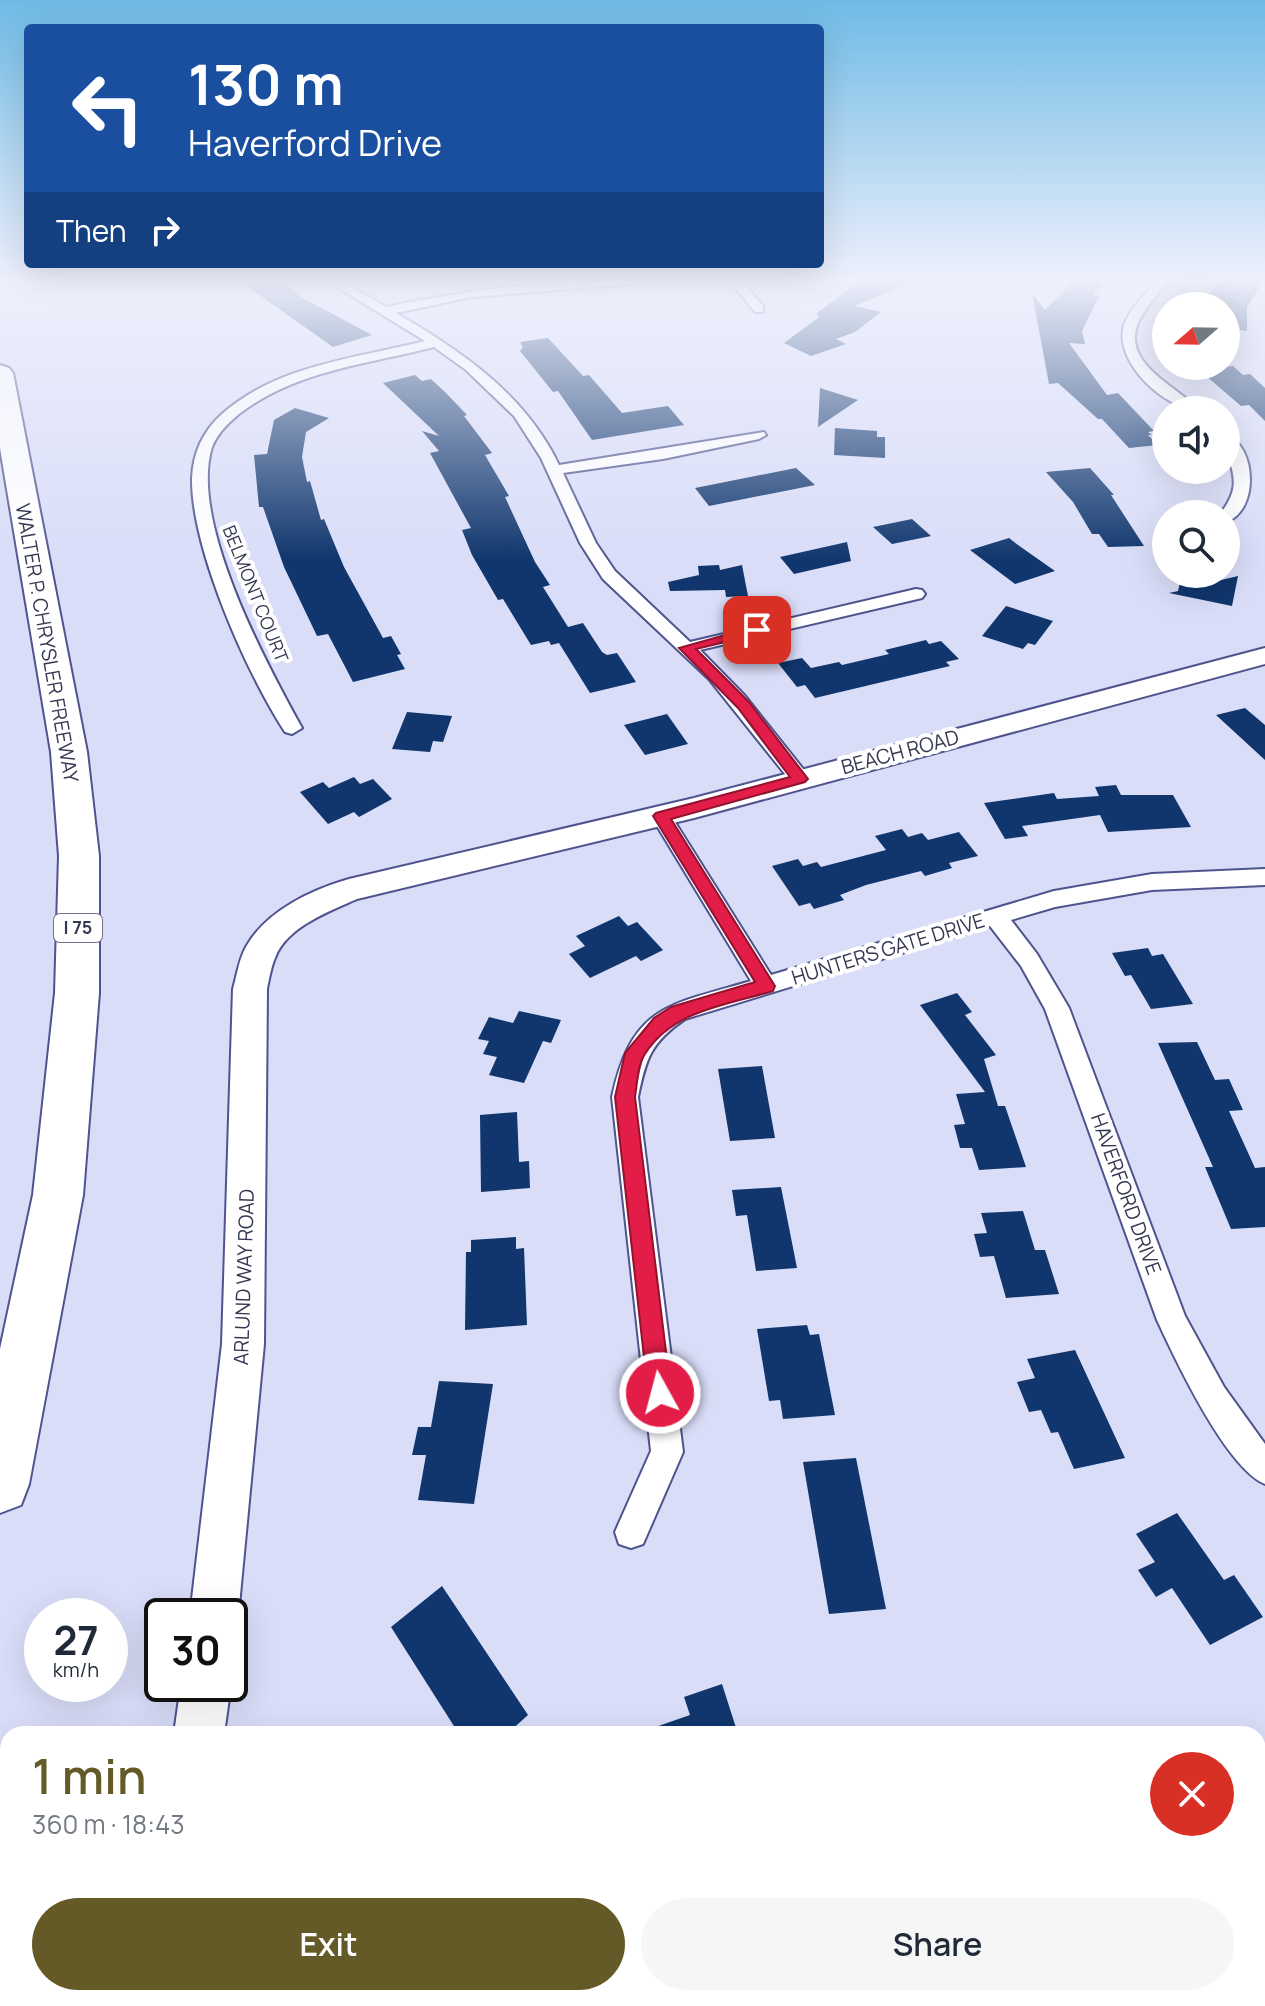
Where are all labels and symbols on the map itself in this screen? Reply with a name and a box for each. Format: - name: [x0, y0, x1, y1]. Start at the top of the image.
- north arrow: [1152, 292, 1240, 380]
- street label: WALTER P. CHRYSLER FREEWAY: [10, 501, 86, 785]
- street label: BELMONT COURT: [218, 522, 294, 666]
- pin: [723, 596, 791, 664]
- street label: BEACH ROAD: [838, 723, 962, 780]
- street label: HUNTERS GATE DRIVE: [788, 906, 988, 991]
- road number: I 75: [54, 914, 102, 942]
- street label: HAVERFORD DRIVE: [1085, 1109, 1168, 1278]
- street label: ARLUND WAY ROAD: [227, 1188, 260, 1366]
- position arrow: [618, 1351, 702, 1435]
- speed limit sign: 30: [144, 1598, 248, 1702]

